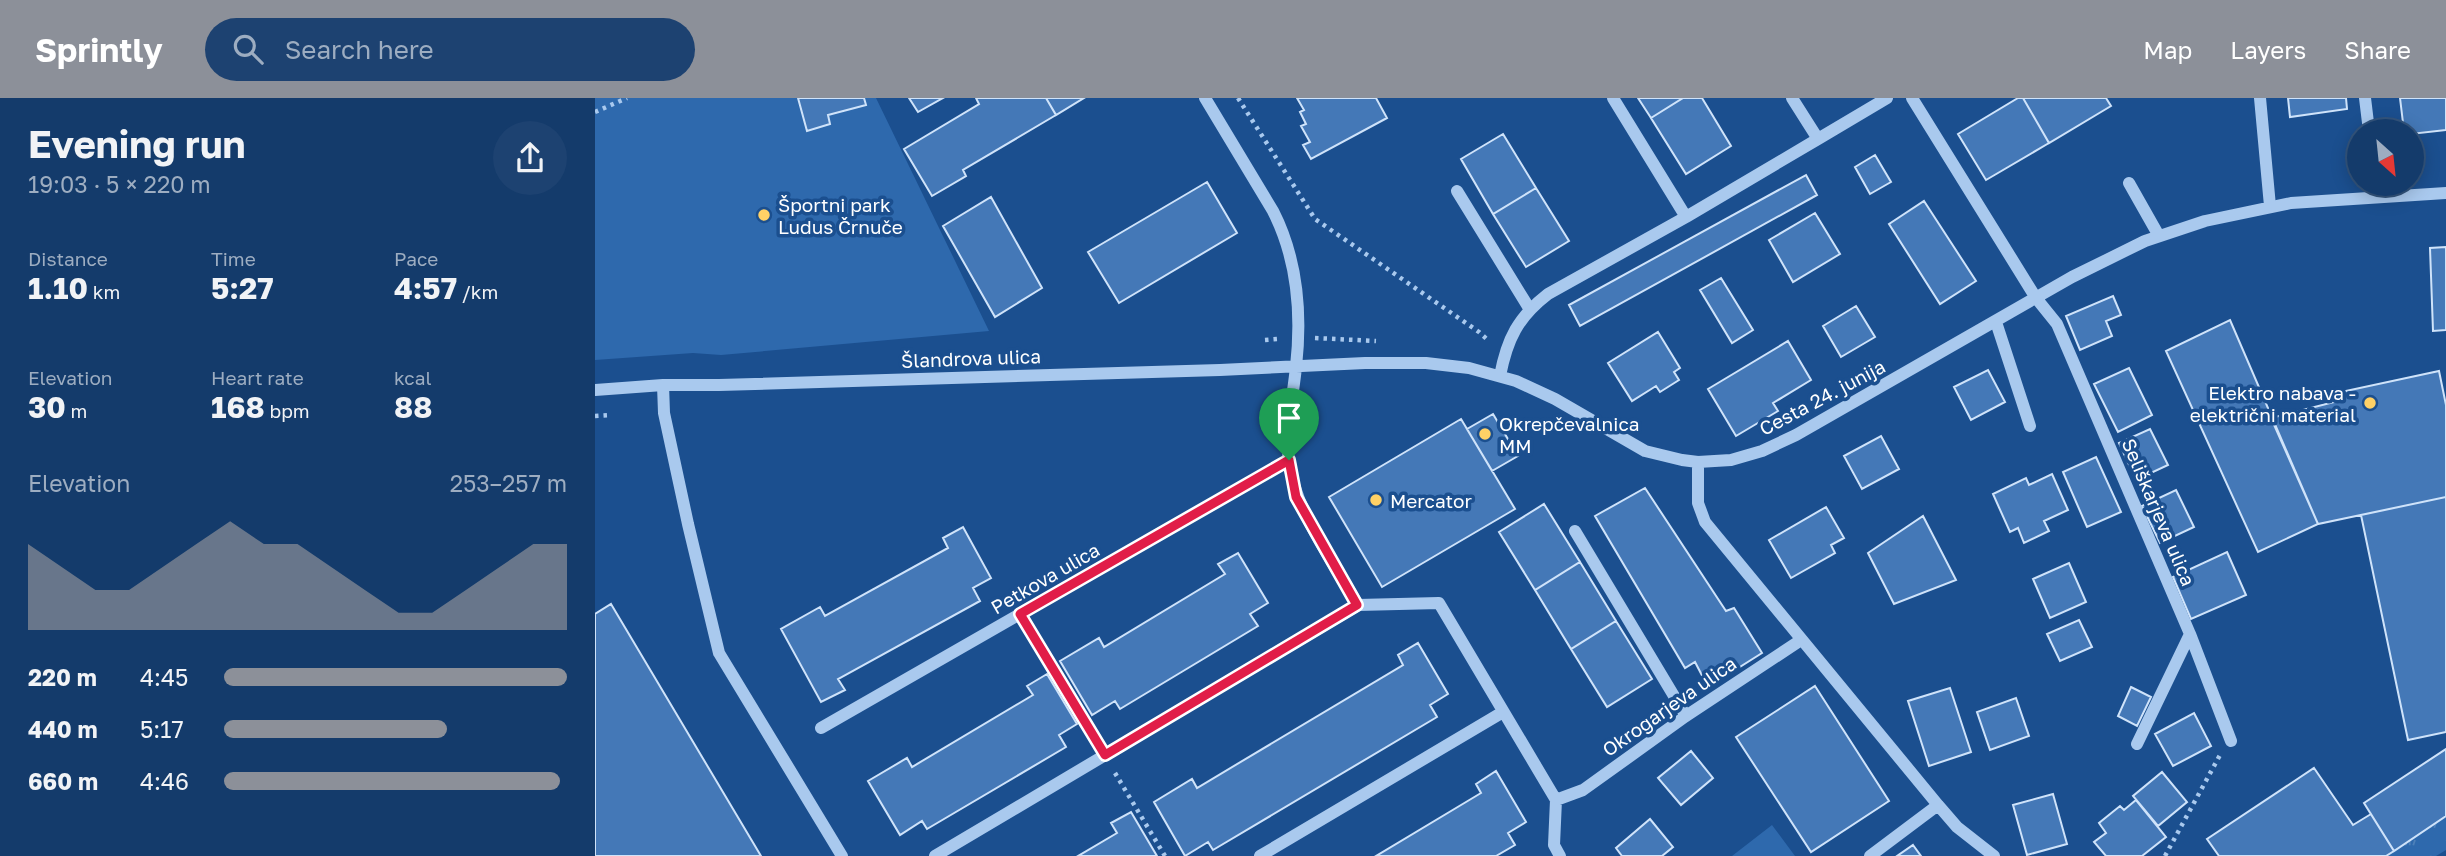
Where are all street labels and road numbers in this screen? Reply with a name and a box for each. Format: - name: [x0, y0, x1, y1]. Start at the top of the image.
- street label: Šlandrova ulica: [901, 344, 1041, 372]
- street label: Cesta 24. junija: [1755, 354, 1889, 440]
- street label: Seliškarjeva ulica: [2118, 435, 2200, 589]
- street label: Petkova ulica: [987, 538, 1103, 618]
- street label: Okrogarjeva ulica: [1598, 651, 1740, 761]

